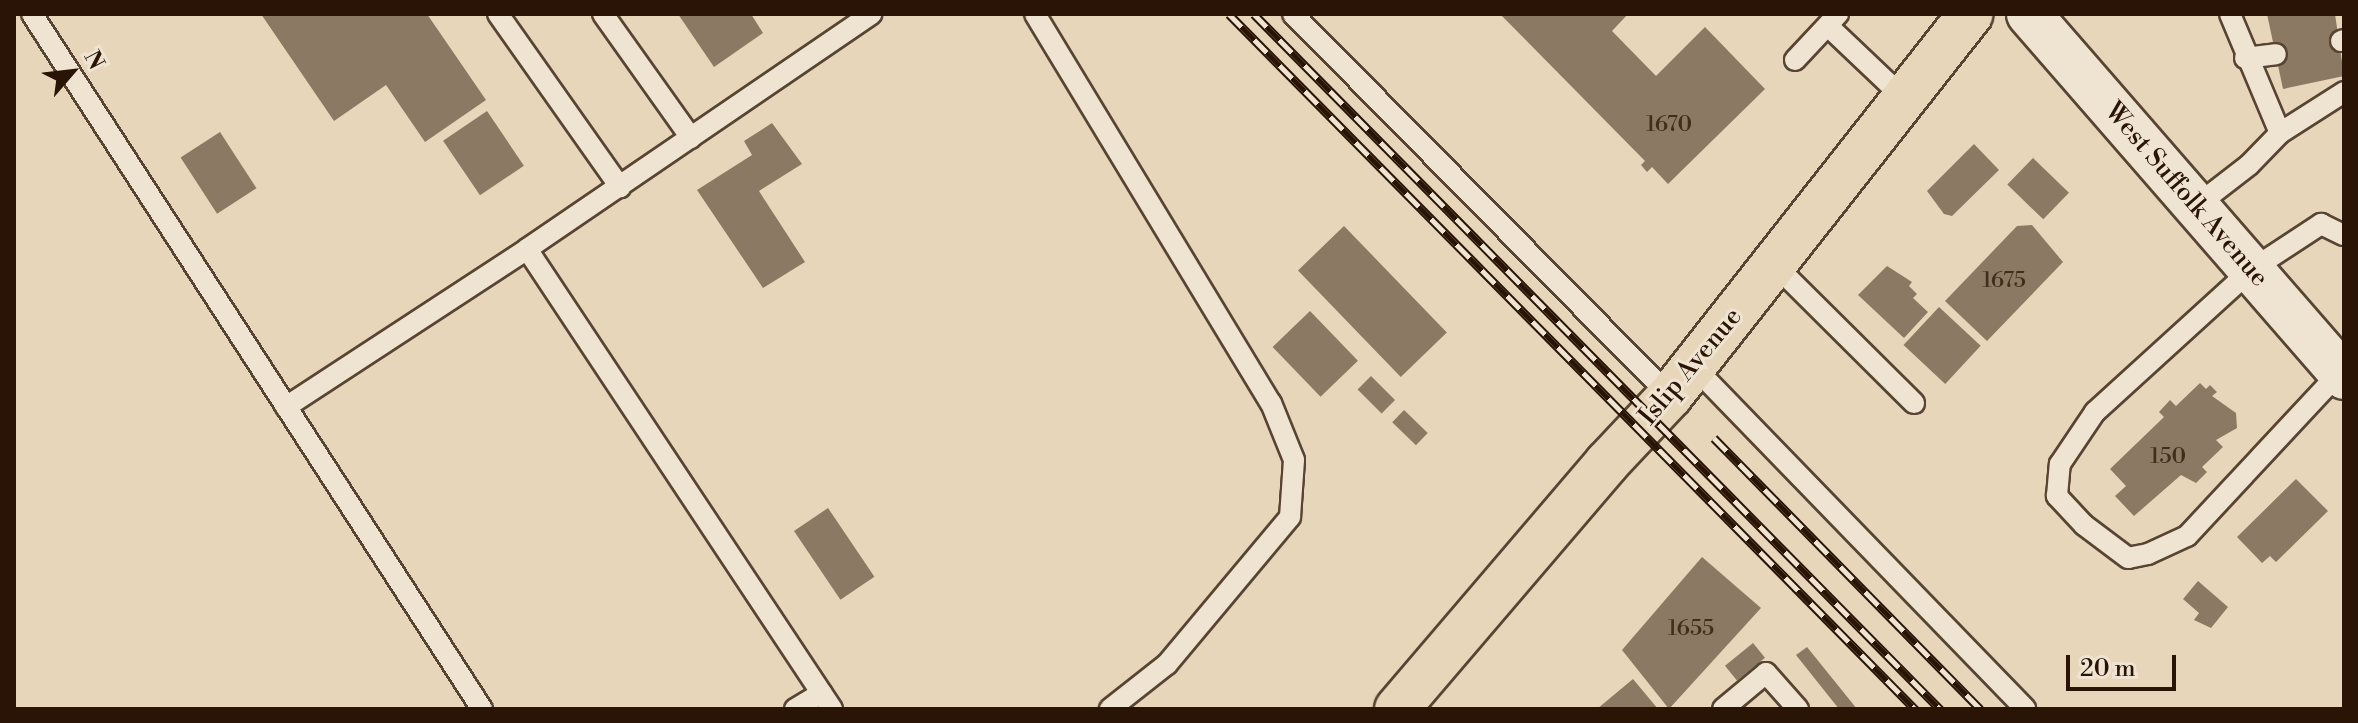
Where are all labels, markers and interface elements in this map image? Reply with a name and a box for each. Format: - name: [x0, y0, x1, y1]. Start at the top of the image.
- north arrow: [32, 32, 112, 112]
- text: N: [78, 46, 110, 75]
- street label: West Suffolk Avenue: [2097, 96, 2275, 294]
- house number: 1670: [1646, 112, 1692, 138]
- house number: 1675: [1982, 268, 2026, 294]
- street label: Islip Avenue: [1633, 302, 1749, 432]
- house number: 150: [2150, 444, 2186, 470]
- house number: 1655: [1668, 616, 1714, 642]
- scale bar: [2070, 639, 2180, 689]
- text: 20 m: [2080, 654, 2136, 684]

